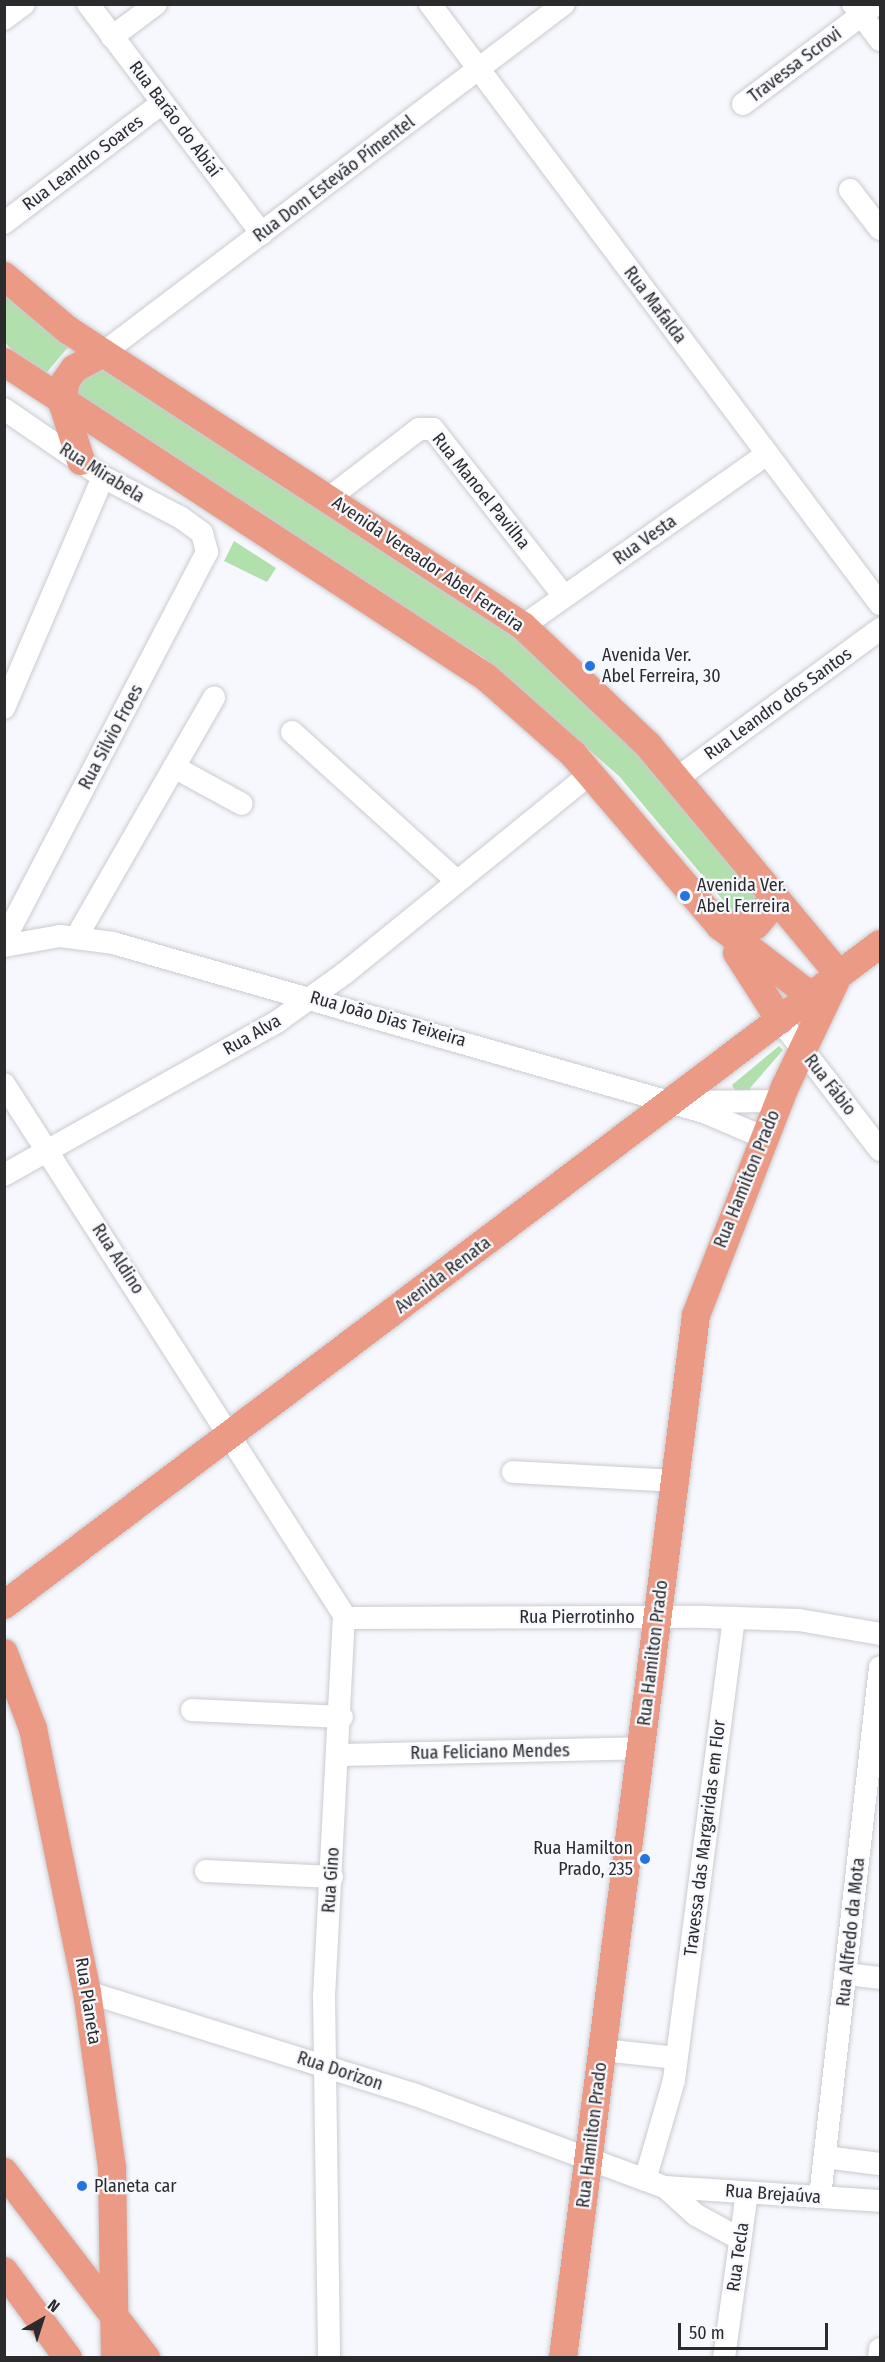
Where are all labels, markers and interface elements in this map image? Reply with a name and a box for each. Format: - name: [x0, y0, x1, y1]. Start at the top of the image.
- street label: Travessa Scrovi: [744, 23, 846, 107]
- street label: Rua Barão do Abiaí: [124, 57, 226, 181]
- street label: Rua Leandro Soares: [18, 111, 148, 215]
- street label: Rua Dom Estevão Pímentel: [249, 111, 419, 247]
- street label: Rua Mafalda: [619, 262, 691, 348]
- street label: Rua Manoel Pavilha: [427, 429, 535, 553]
- street label: Rua Mirabela: [56, 438, 148, 508]
- street label: Avenida Vereador Abel Ferreira: [328, 492, 528, 636]
- street label: Rua Vesta: [609, 510, 681, 570]
- street label: Rua Leandro dos Santos: [700, 643, 856, 765]
- place label: Avenida Ver. Abel Ferreira, 30: [602, 645, 721, 688]
- marker: Avenida Ver. Abel Ferreira, 30: [583, 659, 597, 673]
- street label: Rua Silvio Froes: [74, 681, 148, 793]
- place label: Avenida Ver. Abel Ferreira: [697, 875, 790, 918]
- marker: Avenida Ver. Abel Ferreira: [678, 889, 692, 903]
- street label: Rua João Dias Teixeira: [308, 986, 468, 1052]
- street label: Rua Alva: [219, 1010, 285, 1060]
- street label: Rua Fábio: [799, 1050, 861, 1120]
- street label: Rua Hamilton Prado: [710, 1107, 784, 1251]
- street label: Rua Aldino: [87, 1220, 149, 1298]
- street label: Avenida Renata: [391, 1232, 495, 1318]
- street label: Rua Hamilton Prado: [633, 1579, 673, 1727]
- street label: Rua Pierrotinho: [519, 1606, 635, 1628]
- street label: Travessa das Margaridas em Flor: [680, 1719, 730, 1957]
- street label: Rua Feliciano Mendes: [410, 1740, 570, 1764]
- place label: Rua Hamilton Prado, 235: [533, 1838, 633, 1880]
- street label: Rua Gino: [318, 1846, 344, 1914]
- marker: Rua Hamilton Prado, 235: [638, 1852, 652, 1866]
- street label: Rua Alfredo da Mota: [832, 1856, 870, 2008]
- street label: Rua Planeta: [70, 1956, 106, 2046]
- street label: Rua Dorizon: [294, 2047, 386, 2095]
- street label: Rua Hamilton Prado: [572, 2061, 612, 2209]
- place label: Planeta car: [94, 2175, 177, 2197]
- marker: Planeta car: [75, 2179, 89, 2193]
- street label: Rua Brejaúva: [724, 2180, 822, 2208]
- street label: Rua Tecla: [722, 2221, 754, 2293]
- north arrow: [12, 2290, 72, 2350]
- text: N: [44, 2295, 63, 2316]
- scale bar: [681, 2311, 831, 2349]
- text: 50 m: [689, 2322, 725, 2344]

